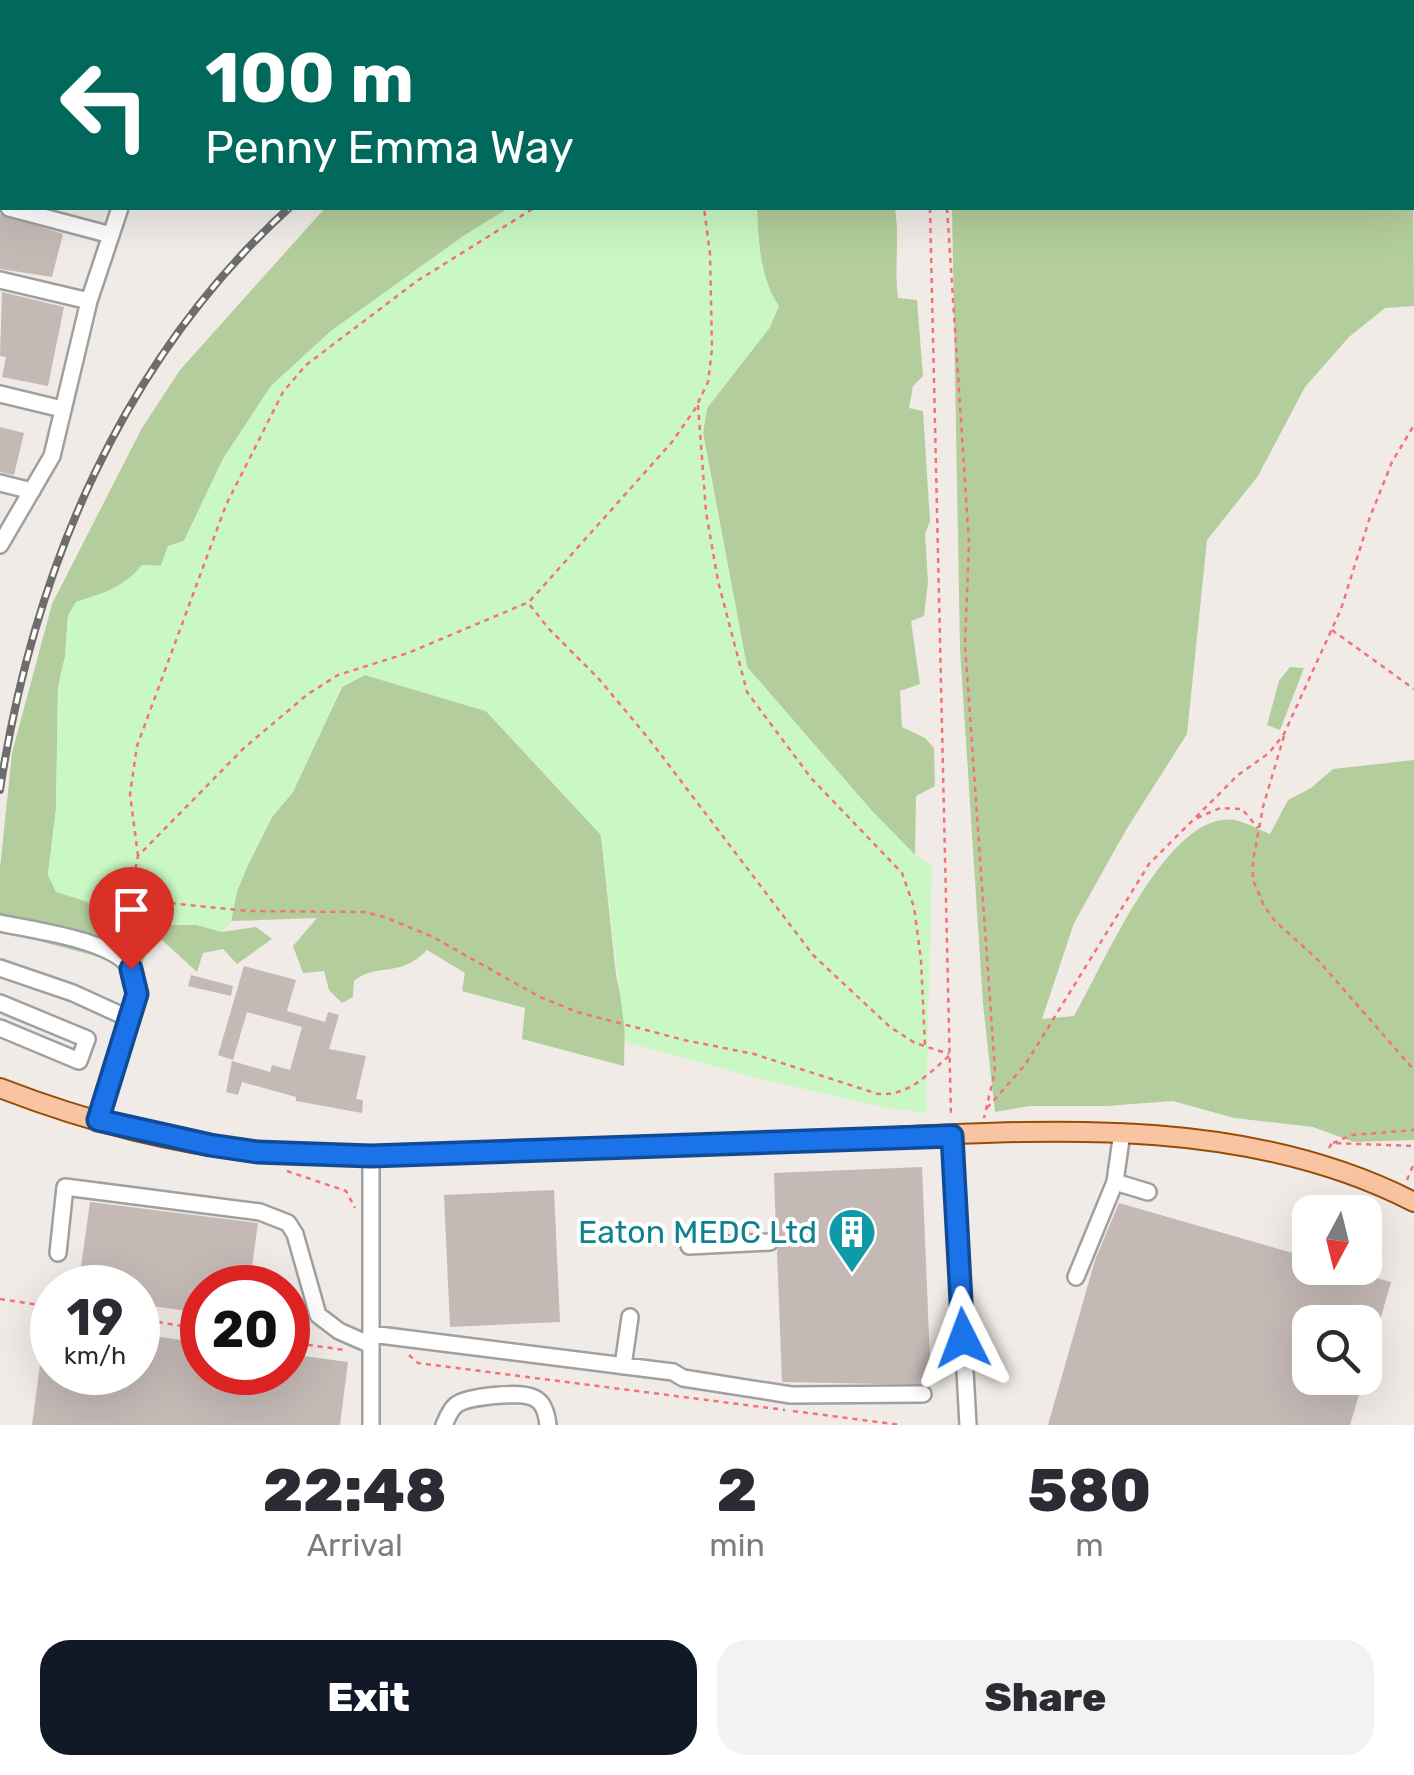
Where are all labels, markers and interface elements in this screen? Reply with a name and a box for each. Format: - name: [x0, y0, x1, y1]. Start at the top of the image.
- text: 100 m: [205, 37, 414, 120]
- icon: left: [40, 40, 170, 170]
- text: Penny Emma Way: [205, 121, 574, 174]
- pin: [89, 867, 174, 970]
- icon: arrive: [104, 882, 159, 937]
- north arrow: [1292, 1195, 1382, 1285]
- map controls: [1292, 1195, 1382, 1395]
- building icon: Eaton MEDC Ltd: [826, 1206, 878, 1274]
- place label: Eaton MEDC Ltd: [578, 1213, 817, 1251]
- speed limit sign: 20: [180, 1265, 310, 1395]
- position arrow: [911, 1286, 1015, 1390]
- text: 19: [67, 1288, 123, 1348]
- button: search: [1292, 1305, 1382, 1395]
- text: km/h: [64, 1341, 126, 1370]
- text: 22:48: [263, 1455, 447, 1526]
- text: 2: [717, 1455, 757, 1526]
- text: 580: [1028, 1455, 1151, 1526]
- text: Arrival: [307, 1526, 403, 1564]
- text: min: [709, 1526, 765, 1564]
- text: m: [1075, 1526, 1104, 1564]
- button: Exit: [40, 1640, 697, 1755]
- button: Share: [717, 1640, 1374, 1755]

